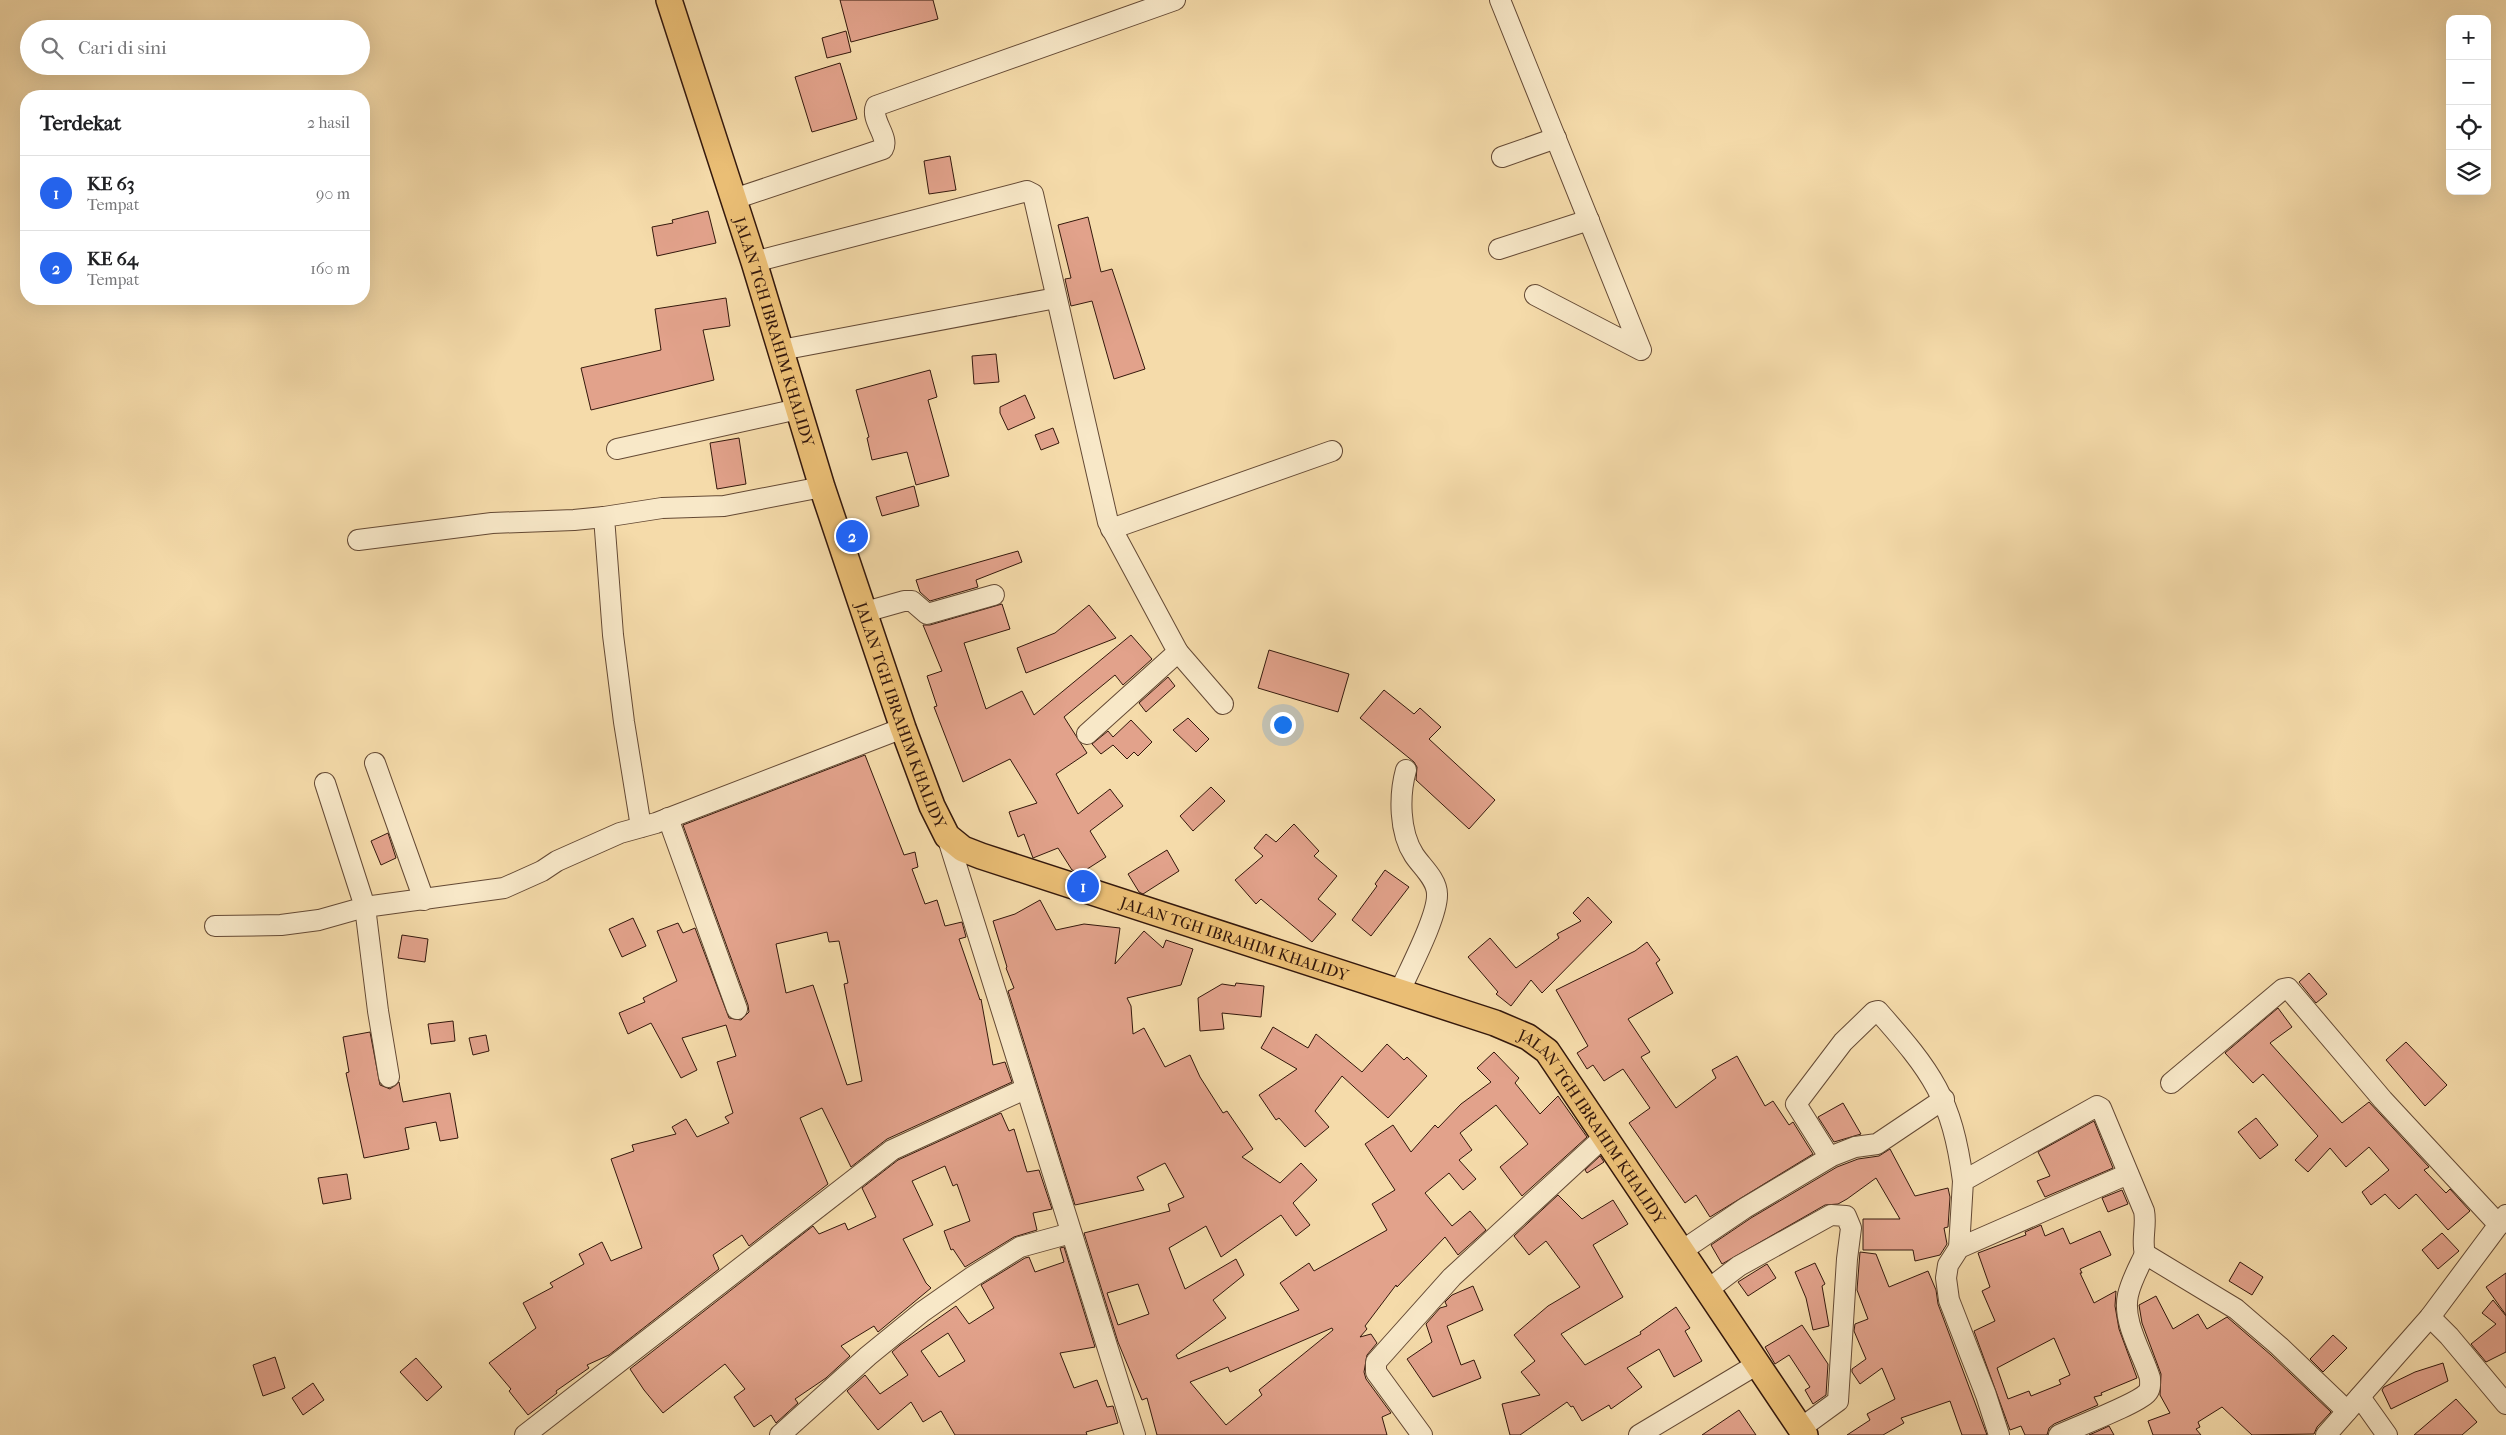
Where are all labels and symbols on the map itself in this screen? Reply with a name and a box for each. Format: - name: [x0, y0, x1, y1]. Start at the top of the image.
- street label: JALAN TGH IBRAHIM KHALIDY: [730, 212, 819, 450]
- pin: 2: [836, 517, 868, 555]
- street label: JALAN TGH IBRAHIM KHALIDY: [851, 598, 952, 832]
- your location: [1270, 712, 1296, 738]
- pin: 1: [1067, 867, 1099, 905]
- street label: JALAN TGH IBRAHIM KHALIDY: [1116, 892, 1352, 985]
- street label: JALAN TGH IBRAHIM KHALIDY: [1514, 1024, 1671, 1228]

